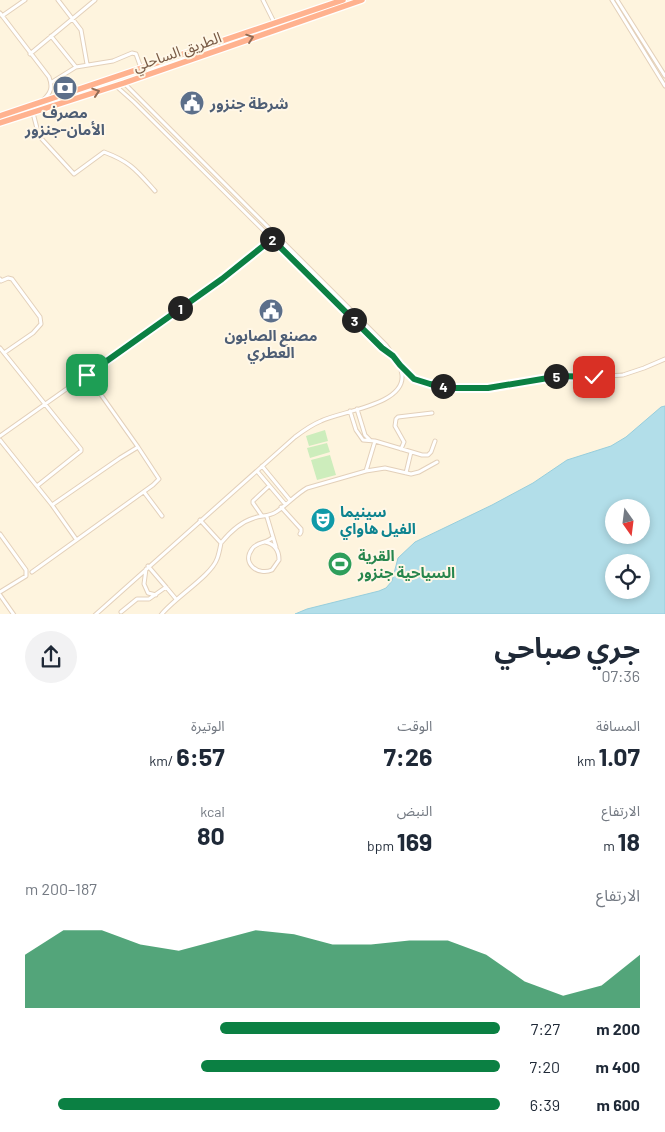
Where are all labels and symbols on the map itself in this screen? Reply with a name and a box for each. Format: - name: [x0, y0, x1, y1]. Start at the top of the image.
- street label: الطريق الساحلي: [130, 27, 225, 78]
- one-way arrow: [245, 34, 254, 44]
- bank icon: مصرف الأمان-جنزور: [52, 75, 78, 101]
- one-way arrow: [92, 87, 100, 97]
- public building icon: شرطة جنزور: [179, 90, 205, 116]
- place label: شرطة جنزور: [209, 94, 289, 113]
- place label: مصرف الأمان-جنزور: [24, 103, 105, 139]
- pin: 2: [260, 226, 284, 252]
- pin: 1: [168, 296, 192, 320]
- public building icon: مصنع الصابون العطري: [258, 298, 284, 324]
- pin: 3: [342, 308, 366, 332]
- place label: مصنع الصابون العطري: [224, 326, 318, 364]
- pin: [66, 354, 108, 396]
- pin: [573, 356, 615, 398]
- pin: 5: [544, 364, 568, 388]
- pin: 4: [430, 374, 456, 398]
- north arrow: [605, 499, 650, 544]
- place label: سينيما الفيل هاواي: [340, 502, 416, 540]
- theatre icon: سينيما الفيل هاواي: [310, 507, 336, 533]
- place label: القرية السياحية جنزور: [357, 546, 455, 582]
- sports icon: القرية السياحية جنزور: [327, 551, 353, 577]

